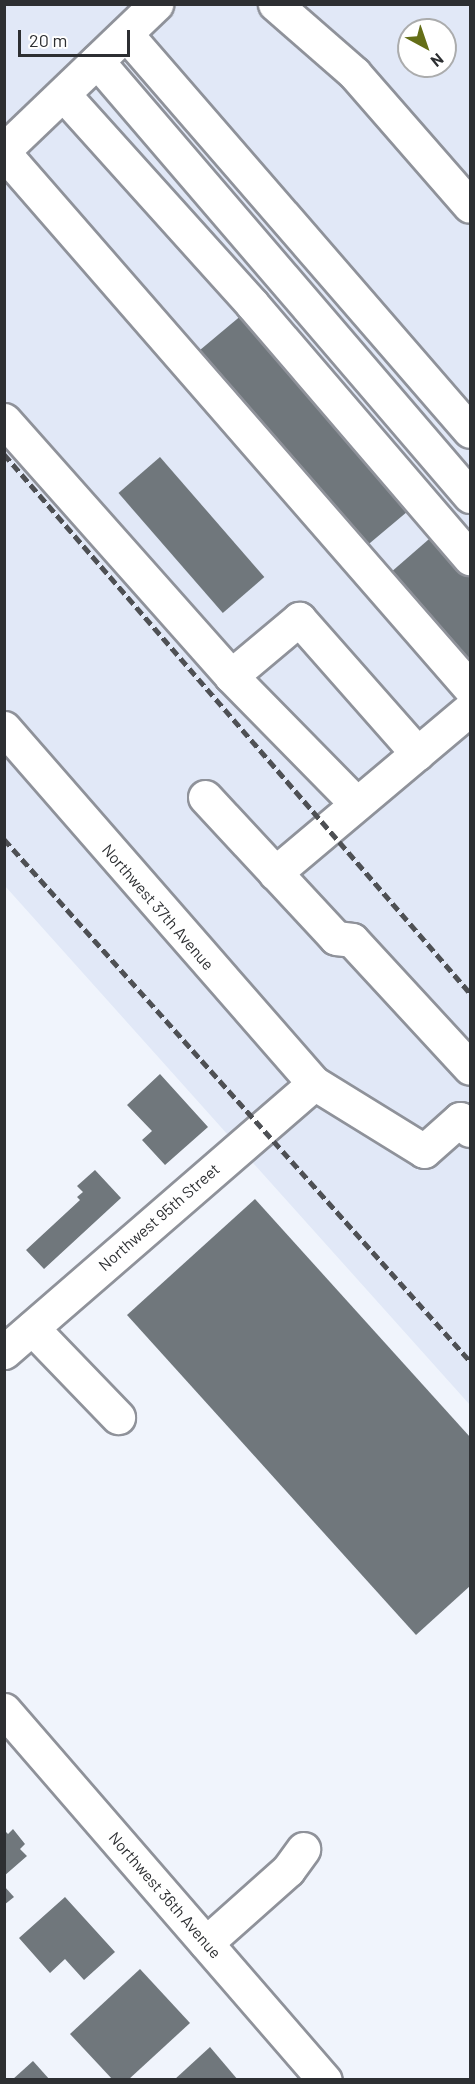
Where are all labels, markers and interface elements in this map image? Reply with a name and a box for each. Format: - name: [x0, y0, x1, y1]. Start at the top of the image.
- scale bar: [21, 18, 134, 56]
- north arrow: [397, 18, 457, 78]
- text: 20 m: [29, 29, 67, 51]
- text: N: [427, 50, 448, 71]
- street label: Northwest 37th Avenue: [98, 840, 218, 974]
- street label: Northwest 95th Street: [95, 1159, 223, 1275]
- street label: Northwest 36th Avenue: [105, 1828, 225, 1962]

